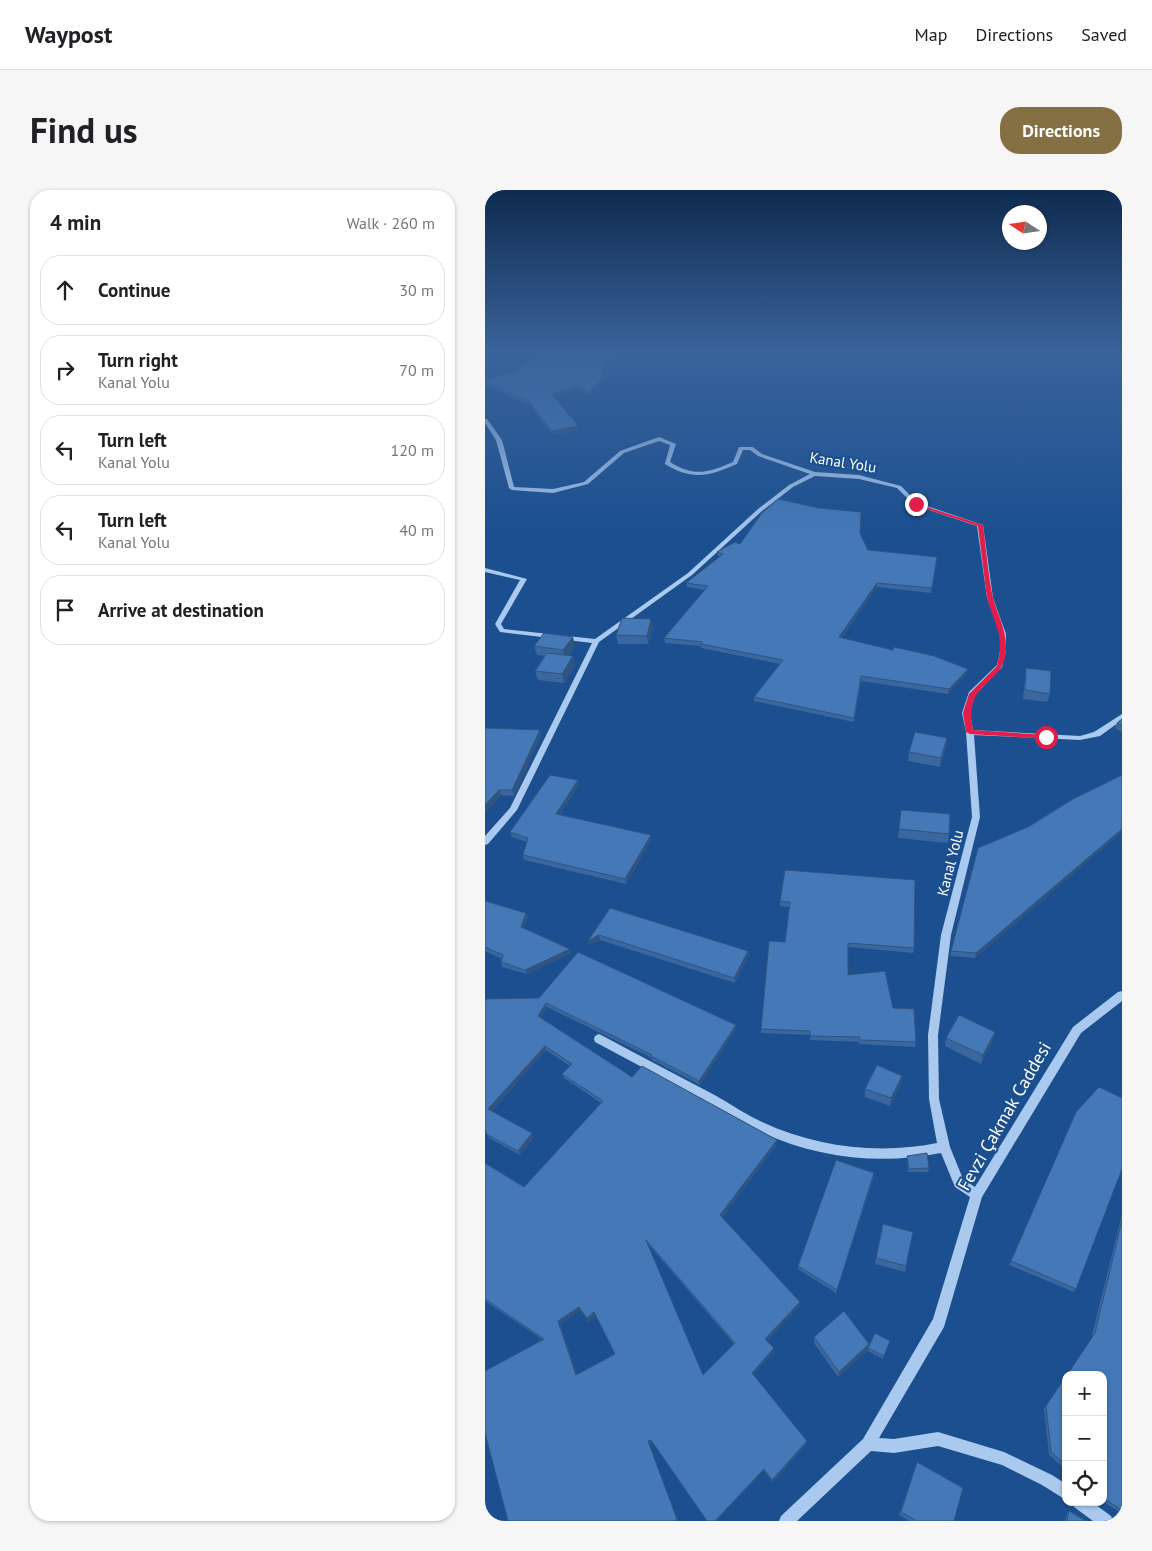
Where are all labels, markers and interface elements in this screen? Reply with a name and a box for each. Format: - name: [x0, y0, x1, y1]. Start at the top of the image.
- text: Waypost: [25, 19, 112, 50]
- text: Map: [915, 23, 947, 46]
- text: Directions: [975, 23, 1053, 46]
- text: Saved: [1081, 23, 1127, 46]
- text: Find us: [30, 107, 138, 153]
- button: Directions: [1000, 107, 1122, 154]
- north arrow: [1002, 205, 1047, 250]
- text: 4 min: [50, 209, 101, 236]
- text: Walk · 260 m: [346, 213, 435, 233]
- icon: ahead: [51, 276, 79, 304]
- text: Continue: [98, 278, 170, 302]
- text: 30 m: [399, 280, 434, 300]
- text: Turn right: [98, 348, 178, 372]
- icon: right: [51, 356, 79, 384]
- text: 70 m: [399, 360, 434, 380]
- text: Kanal Yolu: [98, 372, 170, 392]
- text: Turn left: [98, 428, 167, 452]
- icon: left: [51, 436, 79, 464]
- text: 120 m: [391, 440, 434, 460]
- street label: Kanal Yolu: [808, 447, 878, 477]
- text: Kanal Yolu: [98, 452, 170, 472]
- route end: [905, 493, 928, 516]
- text: Turn left: [98, 508, 167, 532]
- icon: left: [51, 516, 79, 544]
- text: 40 m: [399, 520, 434, 540]
- text: Kanal Yolu: [98, 532, 170, 552]
- icon: arrive: [51, 596, 79, 624]
- text: Arrive at destination: [98, 598, 264, 622]
- route start: [1035, 726, 1058, 749]
- street label: Kanal Yolu: [933, 828, 967, 898]
- street label: Fevzi Çakmak Caddesi: [952, 1038, 1056, 1194]
- map controls: [1062, 1371, 1107, 1506]
- button: +: [1062, 1371, 1107, 1416]
- button: −: [1062, 1416, 1107, 1461]
- button: locate: [1062, 1461, 1107, 1506]

